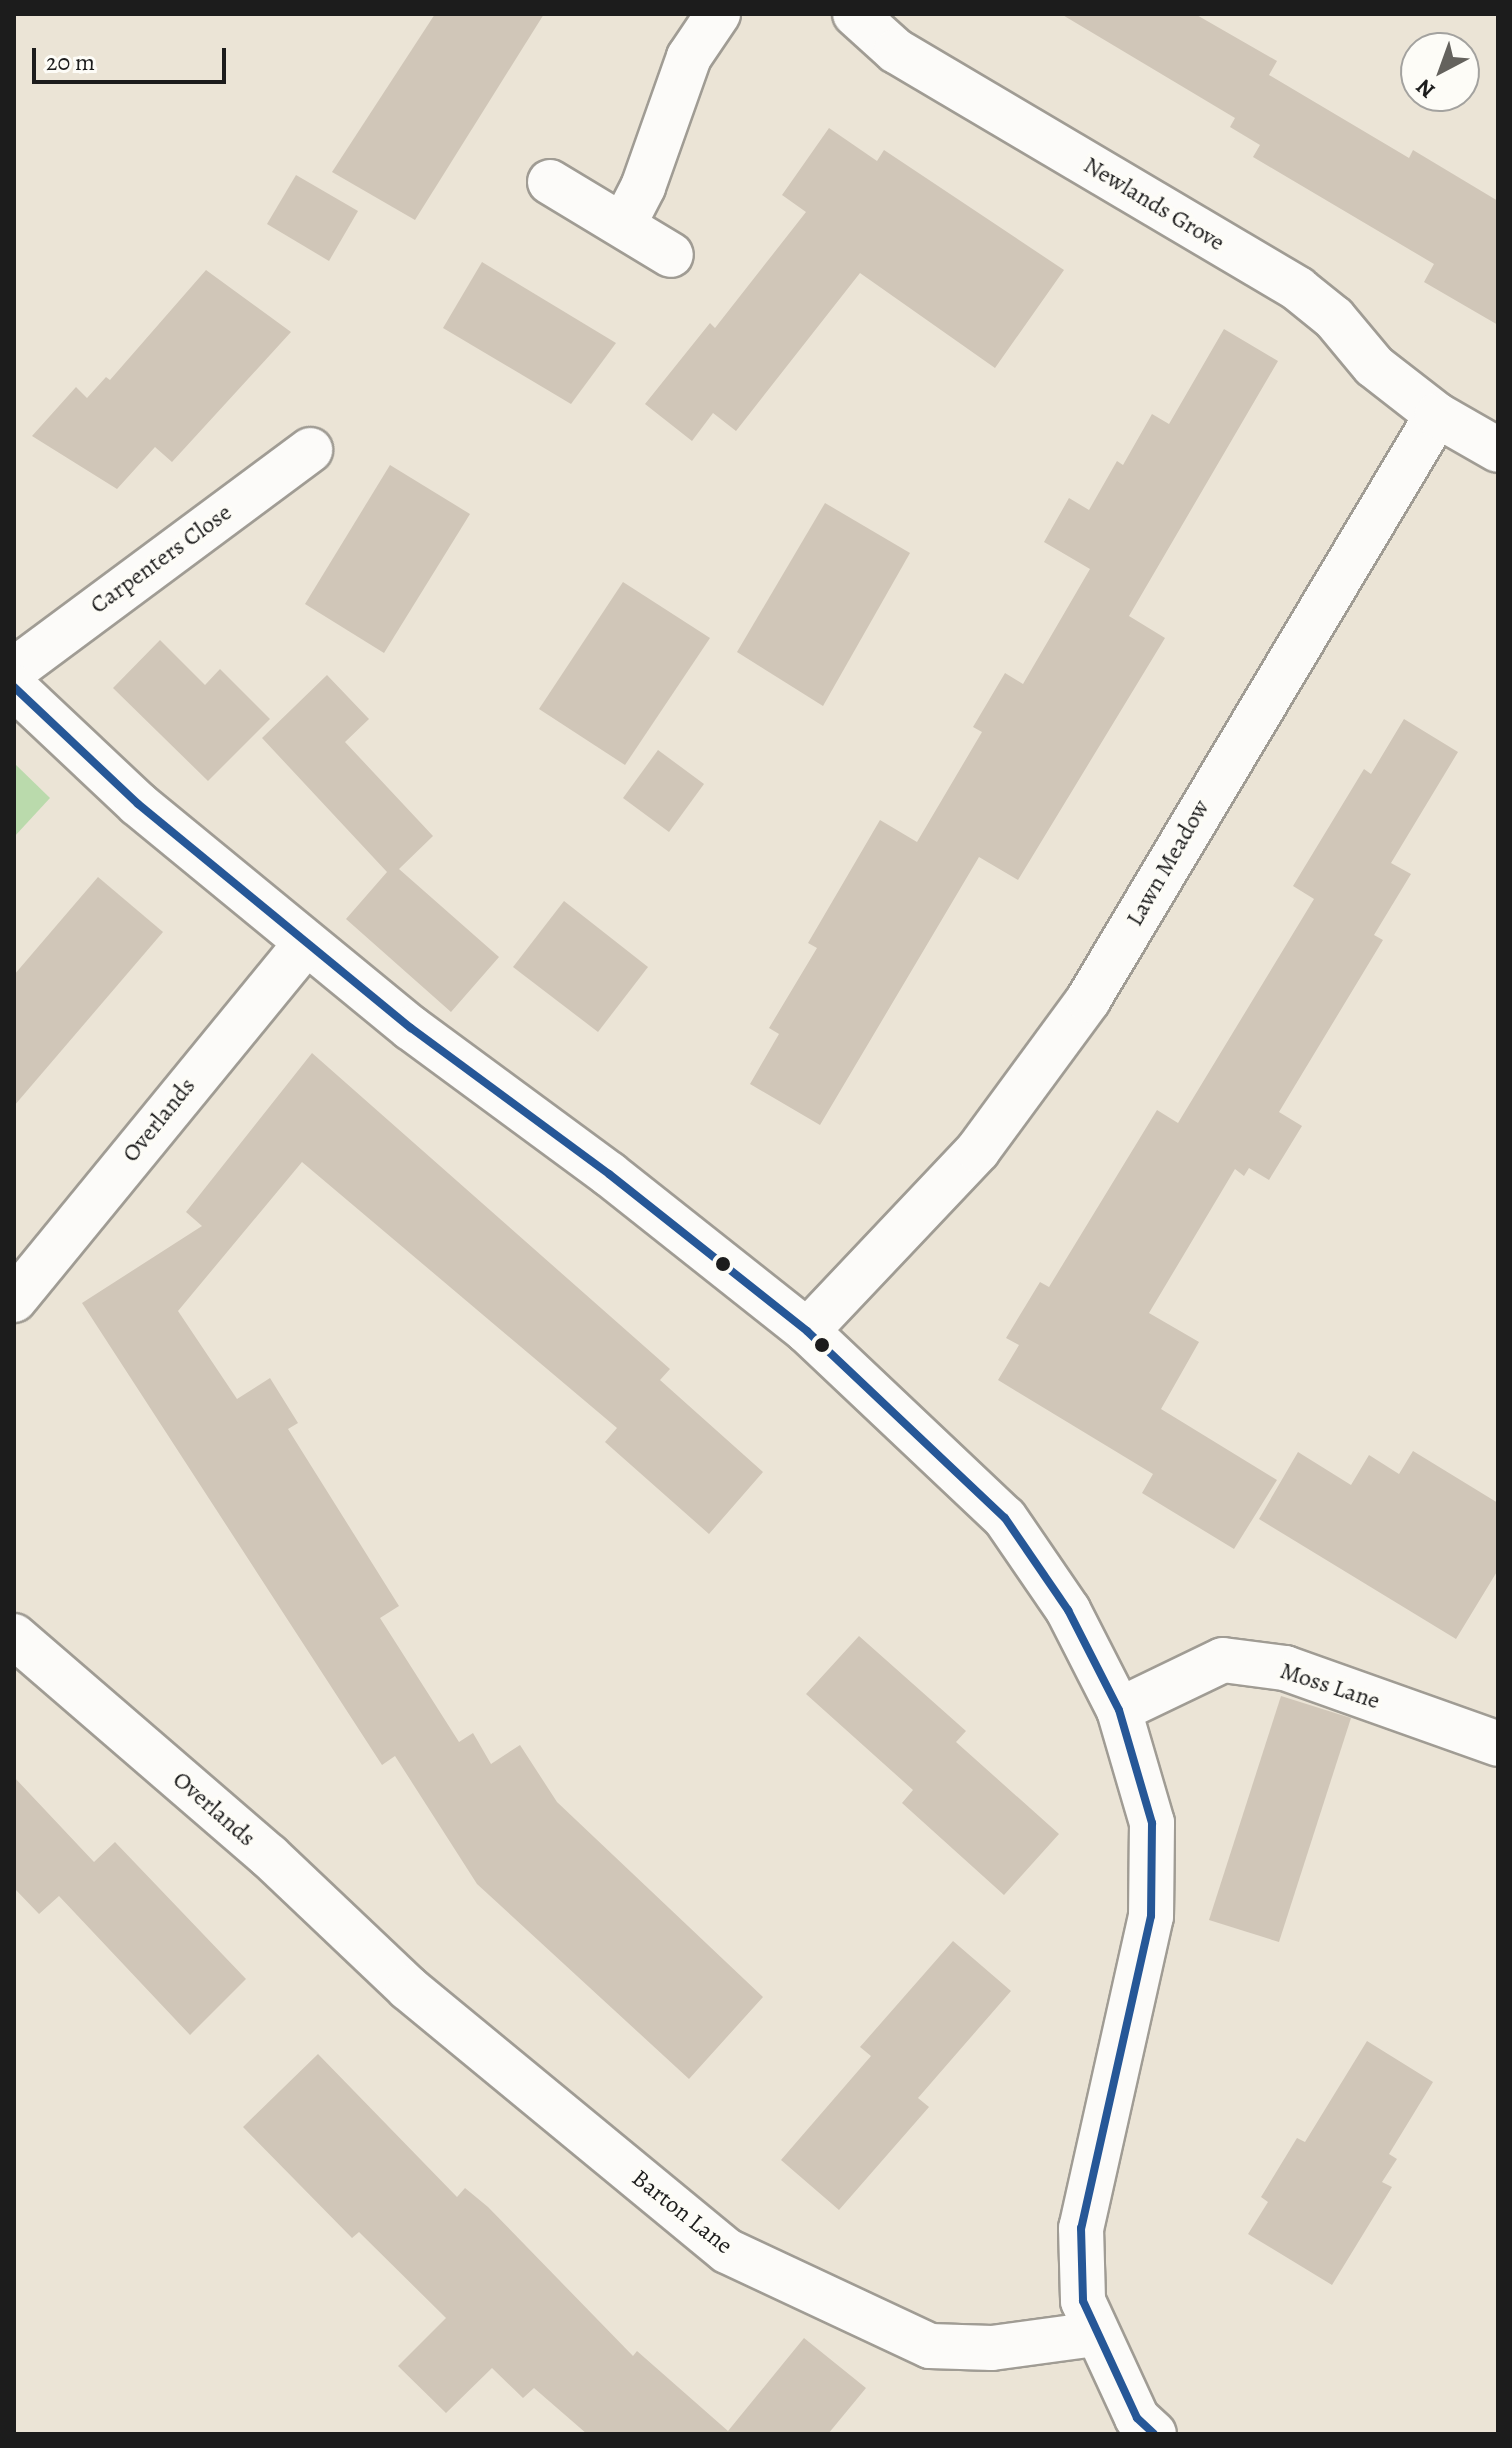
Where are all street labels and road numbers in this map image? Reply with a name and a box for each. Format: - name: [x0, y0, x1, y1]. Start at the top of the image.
- street label: Newlands Grove: [1078, 151, 1230, 257]
- street label: Carpenters Close: [85, 498, 237, 620]
- street label: Lawn Meadow: [1120, 795, 1216, 931]
- street label: Overlands: [116, 1072, 202, 1168]
- street label: Moss Lane: [1277, 1656, 1383, 1716]
- street label: Overlands: [167, 1765, 261, 1853]
- street label: Barton Lane: [626, 2164, 738, 2260]

